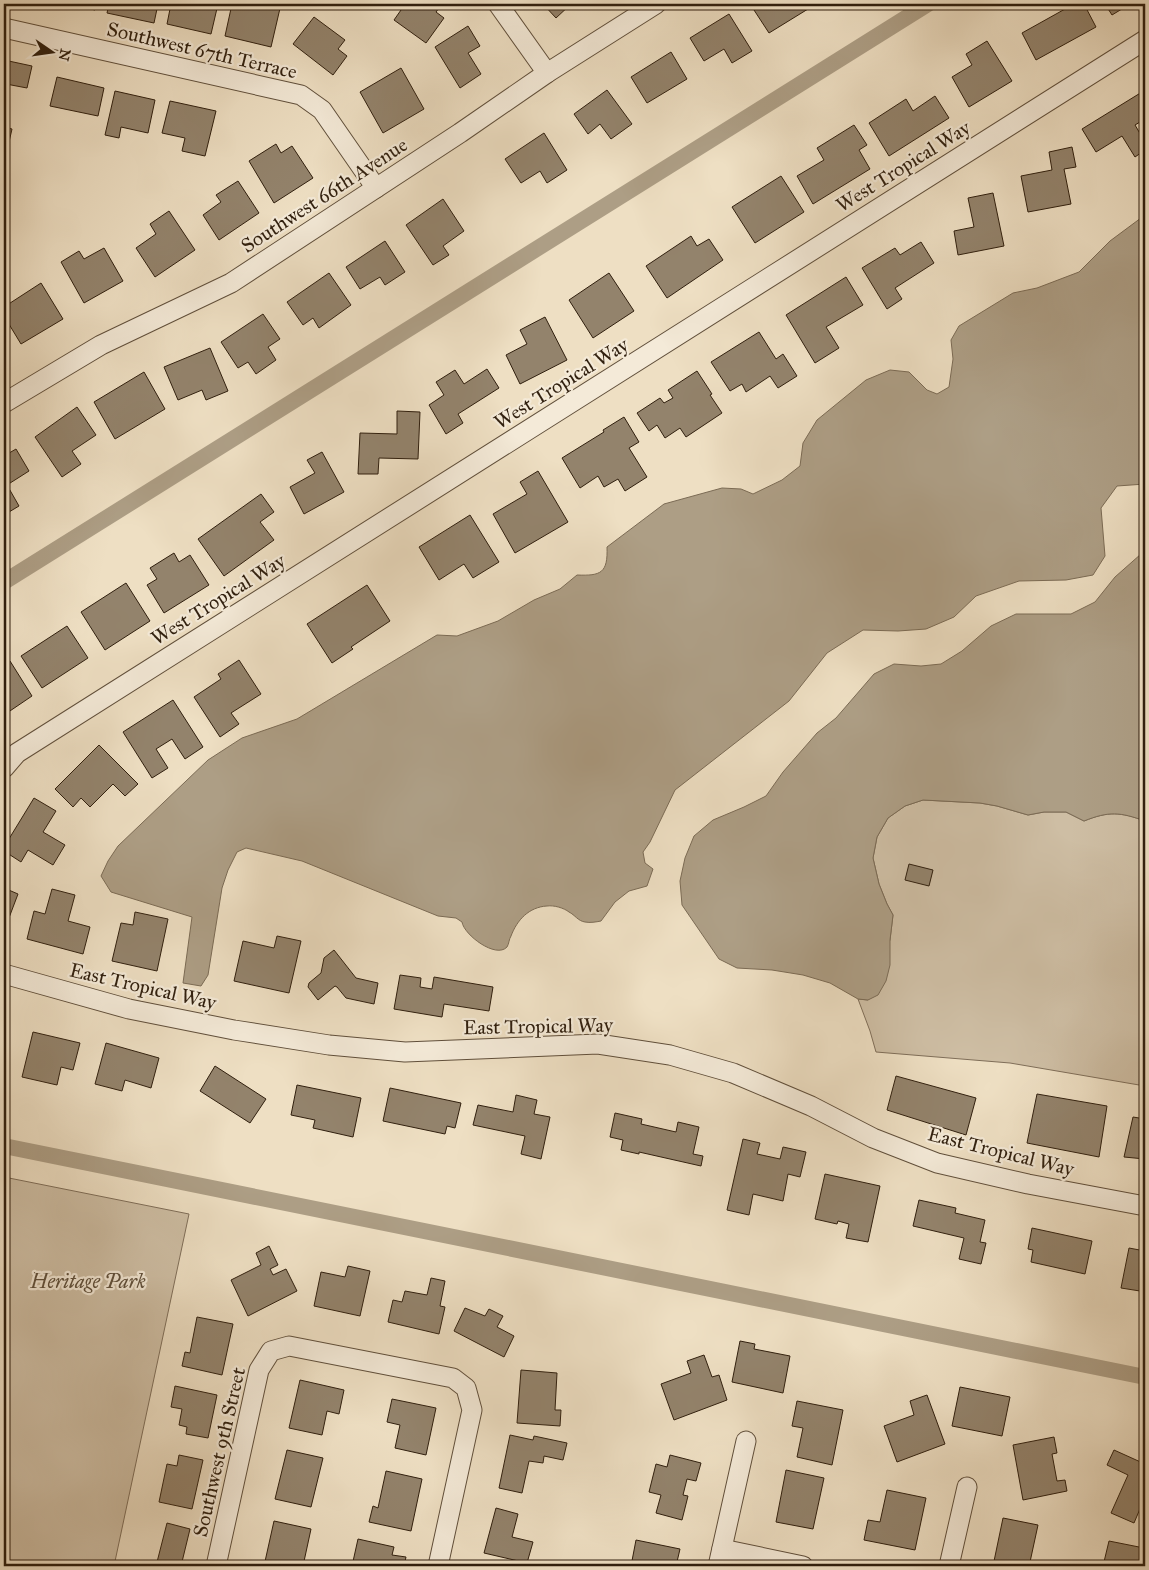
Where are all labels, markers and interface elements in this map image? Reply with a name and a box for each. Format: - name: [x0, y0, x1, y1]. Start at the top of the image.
- street label: Southwest 67th Terrace: [105, 16, 299, 84]
- north arrow: [28, 28, 78, 78]
- text: N: [55, 47, 74, 63]
- street label: West Tropical Way: [831, 115, 975, 217]
- street label: Southwest 66th Avenue: [236, 132, 412, 258]
- street label: West Tropical Way: [489, 332, 633, 434]
- street label: West Tropical Way: [146, 548, 290, 650]
- street label: East Tropical Way: [67, 957, 219, 1015]
- street label: East Tropical Way: [463, 1013, 614, 1039]
- street label: East Tropical Way: [925, 1121, 1077, 1181]
- park label: Heritage Park: [29, 1269, 146, 1293]
- street label: Southwest 9th Street: [188, 1365, 250, 1539]

